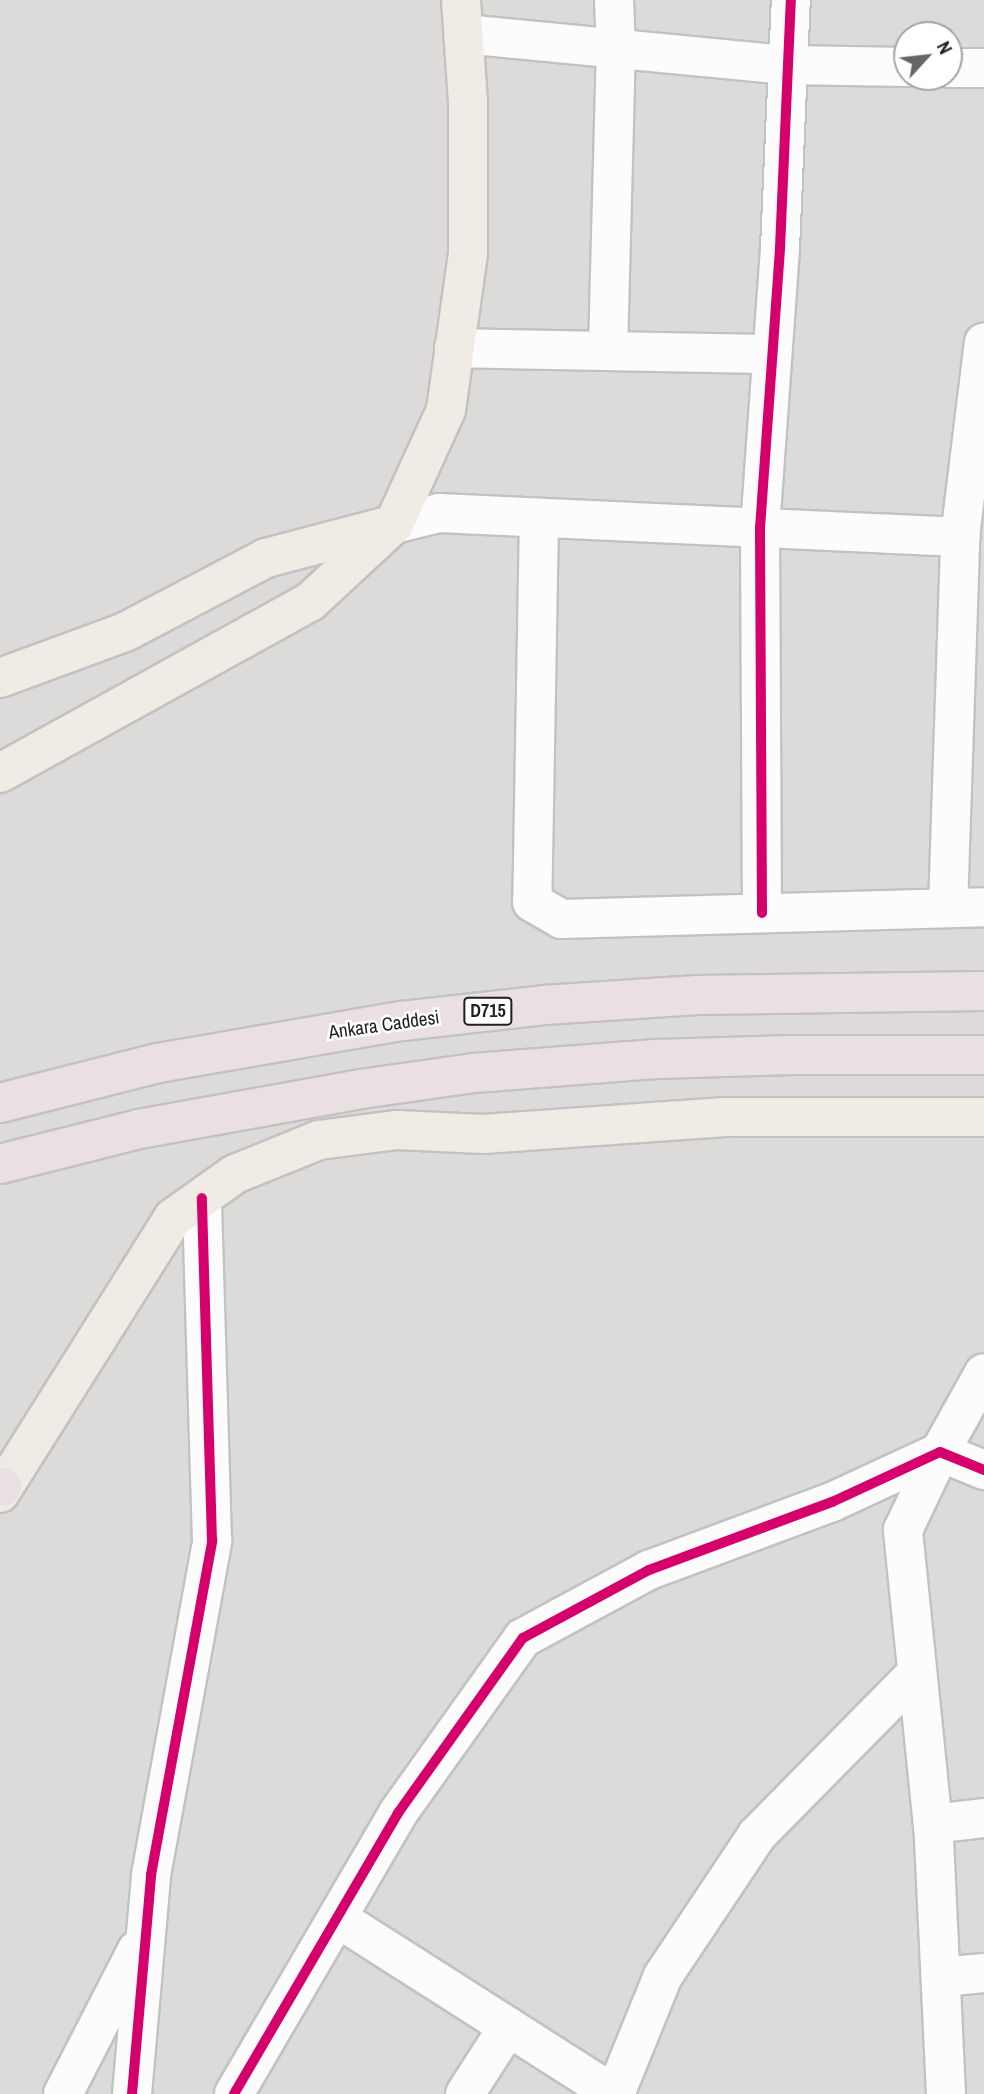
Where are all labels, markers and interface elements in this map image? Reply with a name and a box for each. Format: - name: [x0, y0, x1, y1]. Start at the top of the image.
- north arrow: [893, 21, 963, 91]
- text: N: [931, 36, 959, 58]
- road number: D715: [462, 996, 514, 1026]
- street label: Ankara Caddesi: [327, 1006, 441, 1044]

